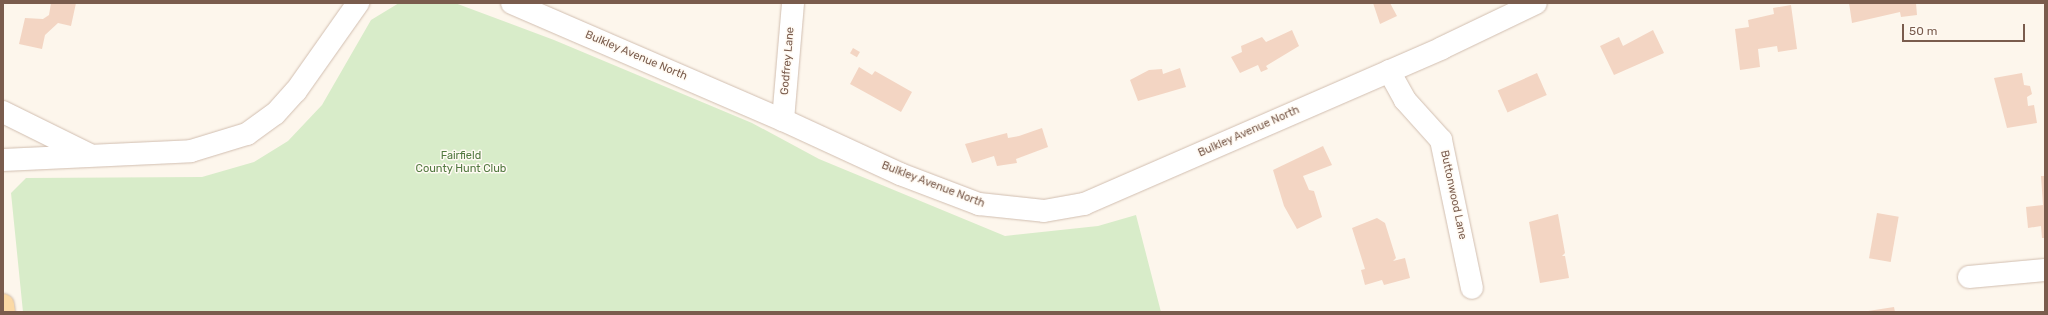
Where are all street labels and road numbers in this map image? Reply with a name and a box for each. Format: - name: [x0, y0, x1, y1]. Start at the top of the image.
- street label: Godfrey Lane: [778, 26, 798, 96]
- street label: Bulkley Avenue North: [583, 28, 689, 84]
- street label: Bulkley Avenue North: [1196, 104, 1302, 160]
- street label: Buttonwood Lane: [1437, 149, 1469, 241]
- street label: Bulkley Avenue North: [879, 159, 987, 211]

